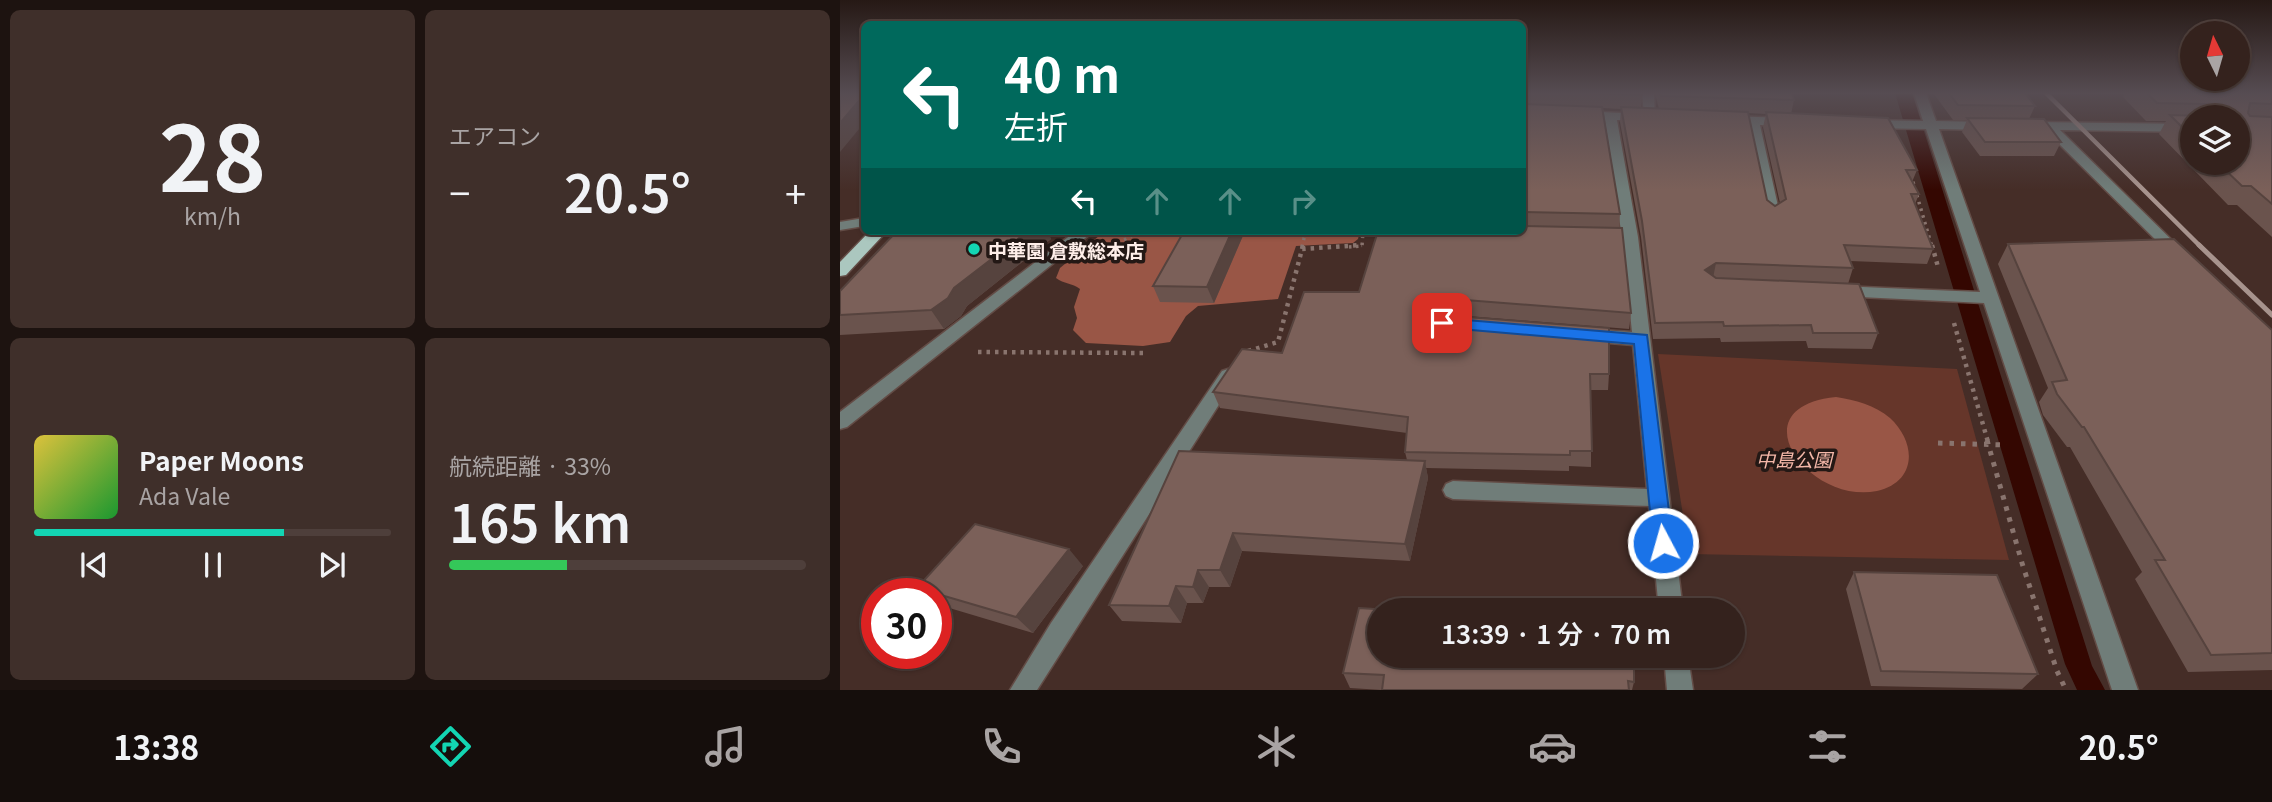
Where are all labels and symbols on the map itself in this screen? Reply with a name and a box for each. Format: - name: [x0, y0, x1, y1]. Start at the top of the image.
- north arrow: [2180, 21, 2250, 91]
- place label: 中華園 倉敷総本店: [988, 236, 1144, 263]
- marker: 中華園 倉敷総本店: [966, 241, 982, 257]
- pin: [1412, 293, 1472, 353]
- park label: 中島公園: [1756, 445, 1835, 472]
- position arrow: [1626, 506, 1700, 580]
- speed limit sign: 30: [861, 578, 952, 669]

